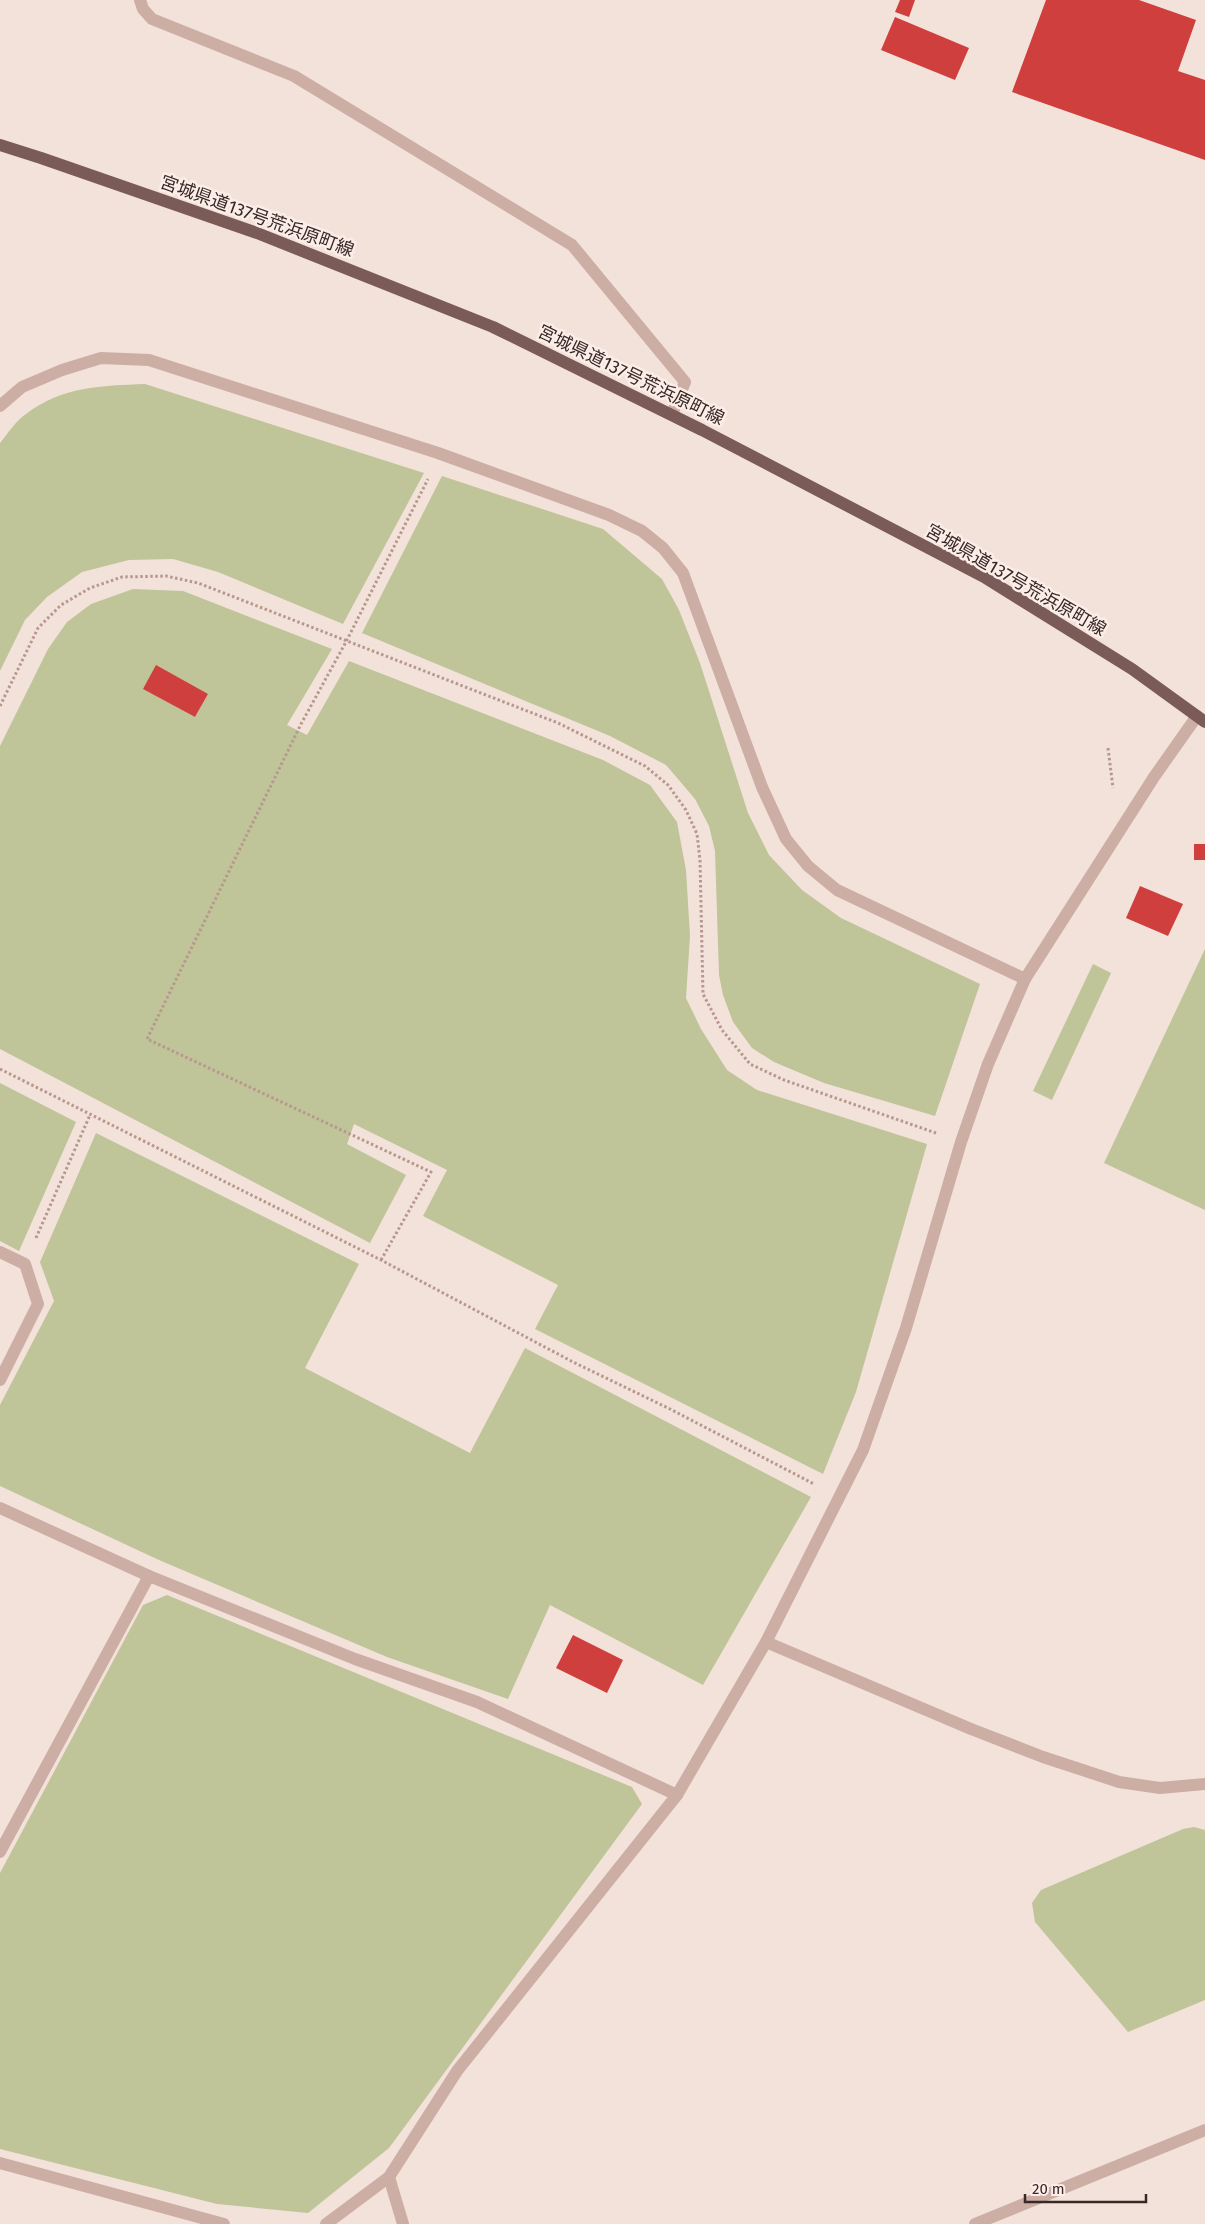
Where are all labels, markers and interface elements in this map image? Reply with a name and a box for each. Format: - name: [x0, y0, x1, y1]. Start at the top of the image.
- street label: 宮城県道137号荒浜原町線: [157, 171, 357, 261]
- street label: 宮城県道137号荒浜原町線: [534, 320, 728, 430]
- street label: 宮城県道137号荒浜原町線: [922, 519, 1110, 641]
- scale bar: [1025, 2172, 1146, 2204]
- text: 20 m: [1032, 2180, 1065, 2198]

